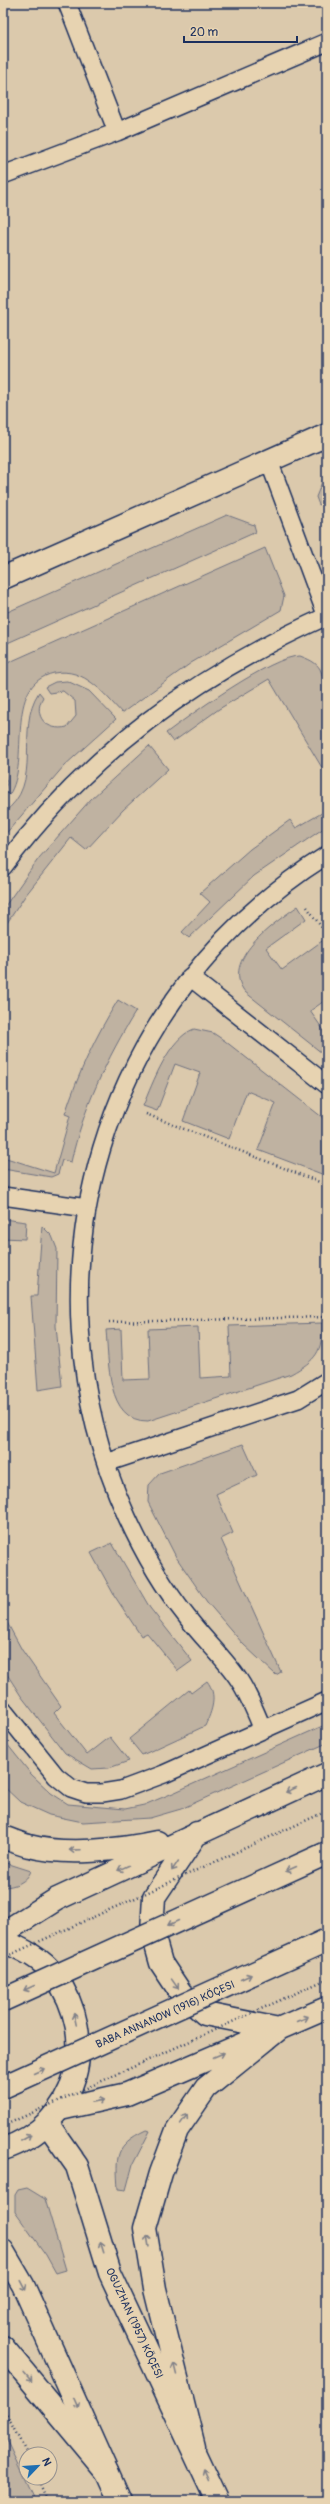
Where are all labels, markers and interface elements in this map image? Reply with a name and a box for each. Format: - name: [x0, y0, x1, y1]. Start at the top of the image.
- scale bar: [184, 18, 297, 44]
- text: 20 m: [190, 25, 219, 40]
- one-way arrow: [286, 1787, 298, 1794]
- one-way arrow: [69, 1846, 82, 1854]
- one-way arrow: [171, 1860, 179, 1871]
- one-way arrow: [118, 1865, 130, 1872]
- one-way arrow: [286, 1866, 298, 1874]
- one-way arrow: [167, 1920, 179, 1927]
- one-way arrow: [240, 1973, 252, 1980]
- street label: BABA ANNANOW (1916) KÖÇESI: [94, 1978, 237, 2051]
- one-way arrow: [171, 1978, 179, 1989]
- one-way arrow: [24, 1985, 36, 1992]
- one-way arrow: [71, 2013, 79, 2026]
- one-way arrow: [297, 2014, 309, 2022]
- one-way arrow: [213, 2051, 225, 2058]
- one-way arrow: [32, 2067, 44, 2074]
- one-way arrow: [91, 2096, 104, 2104]
- one-way arrow: [180, 2114, 188, 2125]
- one-way arrow: [20, 2134, 32, 2142]
- one-way arrow: [144, 2235, 152, 2248]
- one-way arrow: [98, 2240, 105, 2253]
- street label: OGUZHAN (1957) KÖÇESI: [103, 2266, 166, 2381]
- one-way arrow: [20, 2279, 27, 2291]
- one-way arrow: [170, 2362, 178, 2375]
- one-way arrow: [24, 2372, 33, 2383]
- one-way arrow: [73, 2397, 81, 2409]
- north arrow: [18, 2446, 58, 2486]
- text: N: [39, 2456, 54, 2469]
- one-way arrow: [201, 2469, 209, 2481]

